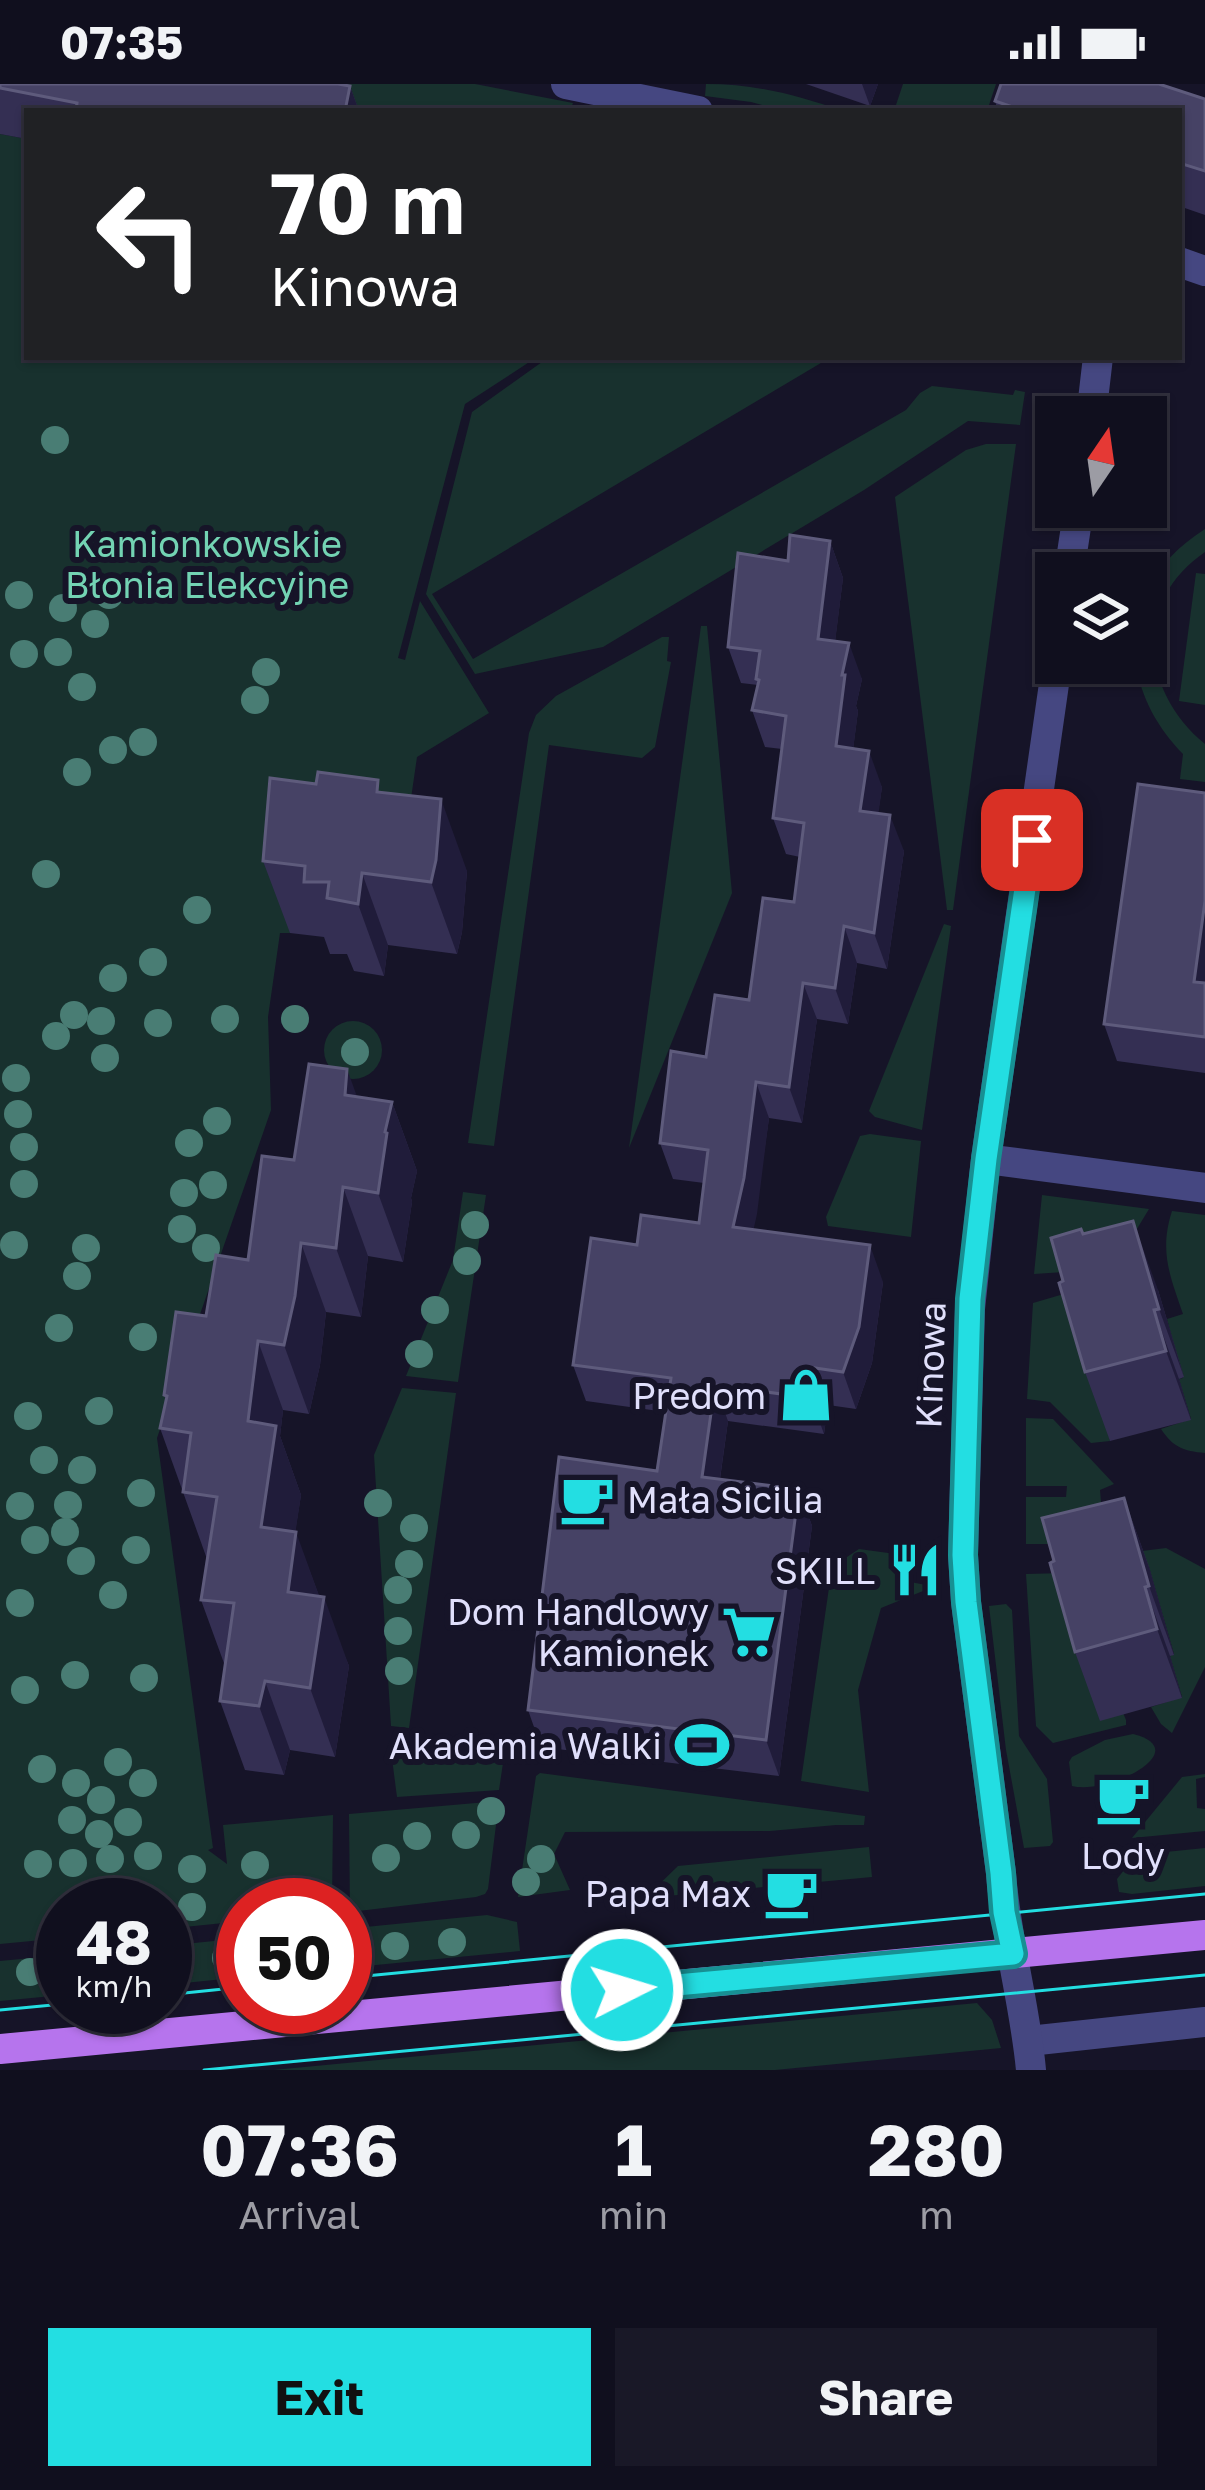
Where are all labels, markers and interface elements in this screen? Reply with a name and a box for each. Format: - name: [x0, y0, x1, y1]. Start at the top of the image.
- text: 07:35: [60, 15, 183, 69]
- text: 70 m: [270, 152, 465, 252]
- icon: left: [72, 156, 228, 312]
- text: Kinowa: [270, 253, 460, 318]
- north arrow: [1035, 396, 1167, 528]
- map controls: [1035, 396, 1167, 684]
- park label: Kamionkowskie Błonia Elekcyjne: [65, 522, 349, 606]
- button: layers: [1035, 552, 1167, 684]
- pin: [981, 789, 1083, 891]
- icon: arrive: [999, 807, 1065, 873]
- street label: Kinowa: [906, 1301, 954, 1429]
- shop icon: Predom: [777, 1366, 835, 1424]
- place label: Predom: [632, 1374, 766, 1417]
- cafe icon: Mała Sicilia: [558, 1470, 616, 1528]
- place label: Mała Sicilia: [627, 1478, 823, 1521]
- restaurant icon: SKILL: [886, 1541, 944, 1599]
- place label: SKILL: [775, 1549, 875, 1592]
- place label: Dom Handlowy Kamionek: [447, 1590, 709, 1674]
- supermarket icon: Dom Handlowy Kamionek: [720, 1603, 778, 1661]
- sports icon: Akademia Walki: [673, 1716, 731, 1774]
- place label: Akademia Walki: [389, 1724, 662, 1767]
- cafe icon: Lody: [1094, 1770, 1152, 1828]
- place label: Lody: [1081, 1834, 1165, 1877]
- cafe icon: Papa Max: [762, 1864, 820, 1922]
- place label: Papa Max: [585, 1872, 751, 1915]
- speed limit sign: 50: [216, 1878, 372, 2034]
- text: 48: [76, 1905, 152, 1977]
- position arrow: [559, 1927, 685, 2053]
- text: km/h: [76, 1968, 152, 2004]
- text: 07:36: [200, 2105, 399, 2192]
- text: 1: [615, 2105, 652, 2192]
- text: 280: [868, 2105, 1005, 2192]
- text: Arrival: [238, 2191, 361, 2238]
- text: min: [599, 2191, 668, 2238]
- text: m: [919, 2191, 954, 2238]
- button: Exit: [48, 2328, 591, 2466]
- button: Share: [615, 2328, 1157, 2466]

